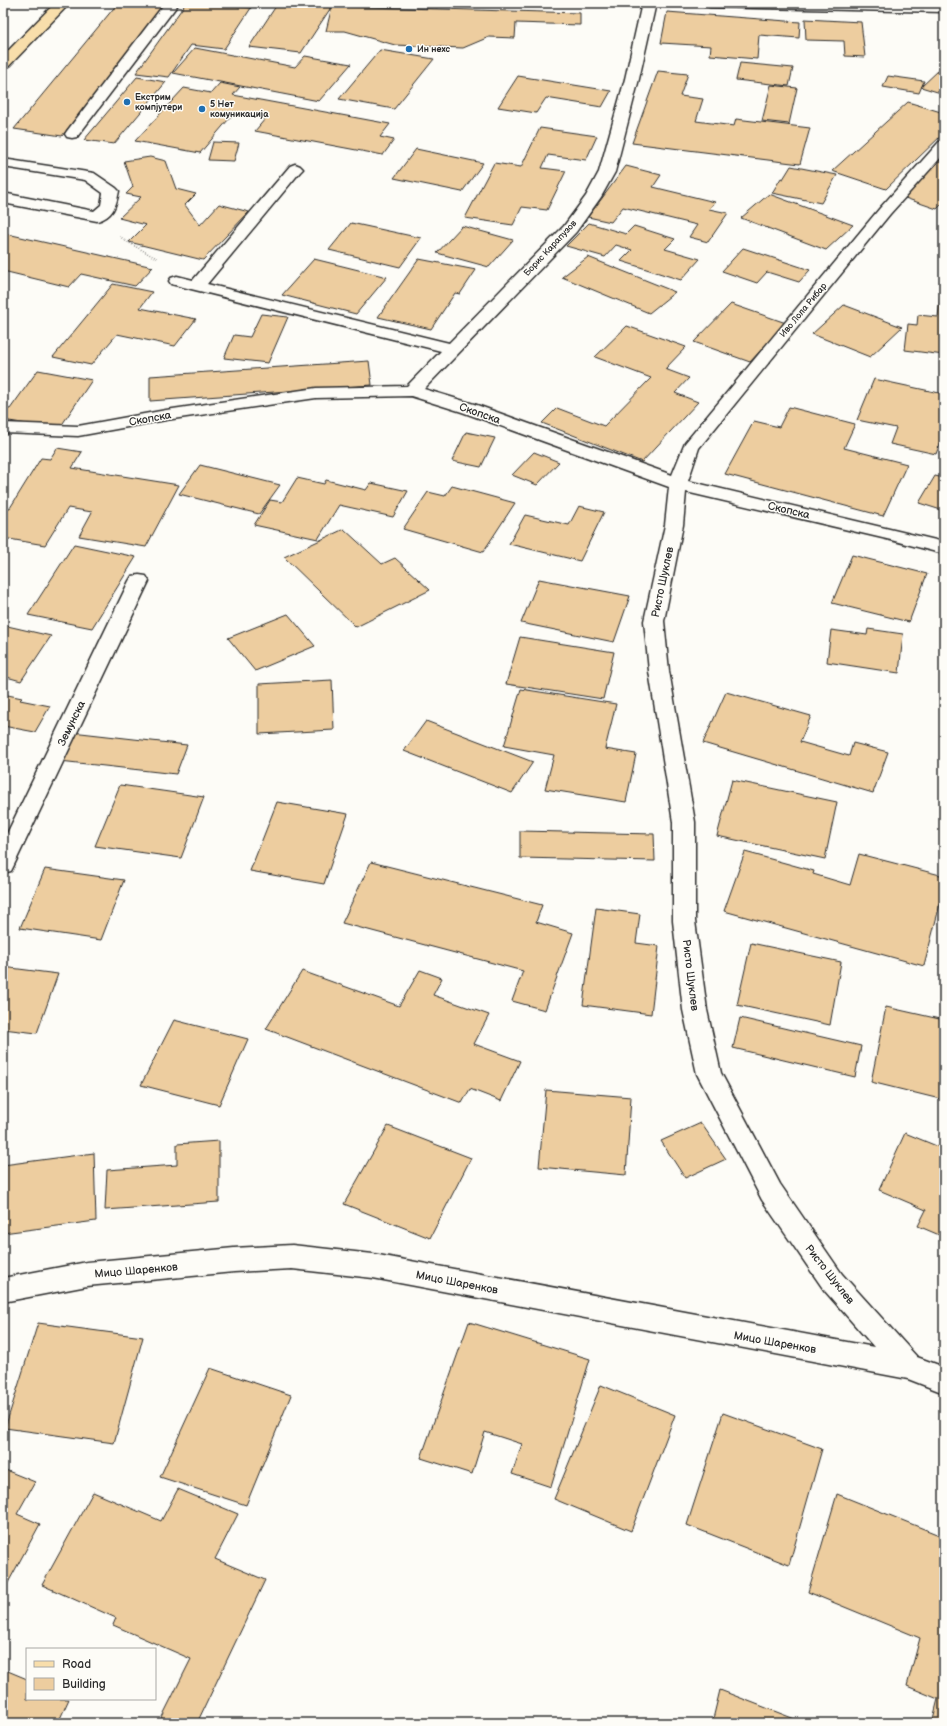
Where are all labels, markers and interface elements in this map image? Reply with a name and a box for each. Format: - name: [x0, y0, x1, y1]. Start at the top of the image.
- marker: Ин нехс: [404, 44, 414, 54]
- place label: Ин нехс: [417, 44, 450, 55]
- place label: Екстрим компјутери: [135, 92, 182, 113]
- marker: Екстрим компјутери: [122, 97, 132, 107]
- place label: 5 Нет комуникација: [210, 99, 269, 120]
- marker: 5 Нет комуникација: [197, 104, 207, 114]
- street label: Борис Карапузов: [522, 218, 579, 279]
- street label: Иво Лола Рибар: [777, 281, 829, 340]
- street label: Скопска: [457, 400, 503, 427]
- street label: Скопска: [128, 408, 173, 429]
- street label: Скопска: [767, 499, 812, 522]
- street label: Ристо Шуклев: [649, 545, 676, 619]
- street label: Земунска: [55, 698, 88, 748]
- street label: Ристо Шуклев: [680, 939, 701, 1012]
- street label: Ристо Шуклев: [802, 1242, 857, 1307]
- street label: Мицо Шаренков: [94, 1260, 178, 1281]
- street label: Мицо Шаренков: [415, 1268, 499, 1297]
- street label: Мицо Шаренков: [733, 1329, 817, 1356]
- legend: [26, 1648, 156, 1700]
- text: Road: [62, 1657, 91, 1672]
- text: Building: [62, 1677, 106, 1692]

